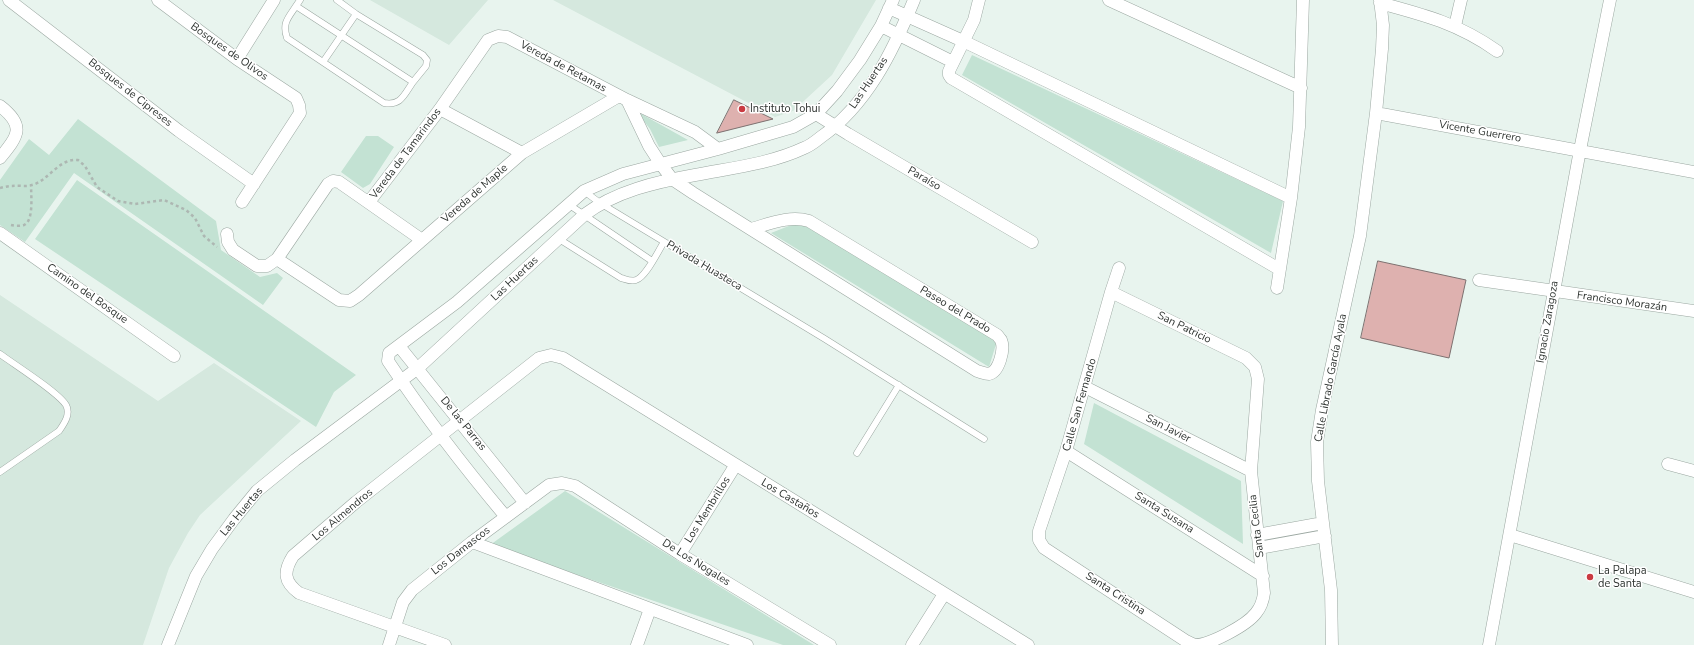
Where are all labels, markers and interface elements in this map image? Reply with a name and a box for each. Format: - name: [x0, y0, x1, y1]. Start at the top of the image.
- street label: Bosques de Olivos: [188, 20, 270, 84]
- street label: Vereda de Retamas: [518, 39, 608, 95]
- street label: Las Huertas: [847, 55, 891, 111]
- street label: Bosques de Cipreses: [85, 56, 175, 130]
- place label: Instituto Tohui: [750, 102, 820, 116]
- marker: Instituto Tohui: [737, 104, 747, 114]
- street label: Vereda de Tamarindos: [368, 106, 444, 202]
- street label: Vicente Guerrero: [1438, 118, 1522, 146]
- street label: Vereda de Maple: [439, 162, 511, 226]
- street label: Paraíso: [905, 164, 943, 194]
- street label: Privada Huasteca: [664, 238, 744, 294]
- street label: Las Huertas: [489, 254, 541, 304]
- street label: Camino del Bosque: [44, 261, 130, 327]
- street label: Ignacio Zaragoza: [1534, 280, 1562, 364]
- street label: Paseo del Prado: [917, 284, 993, 336]
- street label: Francisco Morazán: [1576, 289, 1668, 315]
- street label: San Patricio: [1155, 309, 1213, 347]
- street label: Calle Librado García Ayala: [1312, 313, 1350, 443]
- street label: Calle San Fernando: [1060, 357, 1100, 453]
- street label: De las Parras: [437, 394, 489, 454]
- street label: San Javier: [1143, 412, 1193, 446]
- street label: Los Membrillos: [682, 474, 734, 546]
- street label: Los Castaños: [758, 476, 822, 522]
- street label: Las Huertas: [218, 485, 266, 539]
- street label: Los Almendros: [310, 486, 376, 544]
- street label: Santa Susana: [1132, 490, 1196, 536]
- street label: Santa Cecilia: [1247, 494, 1267, 558]
- street label: Los Damascos: [429, 524, 493, 578]
- street label: De Los Nogales: [659, 537, 733, 589]
- place label: La Palapa de Santa: [1598, 564, 1646, 590]
- street label: Santa Cristina: [1082, 570, 1148, 618]
- marker: La Palapa de Santa: [1585, 572, 1595, 582]

